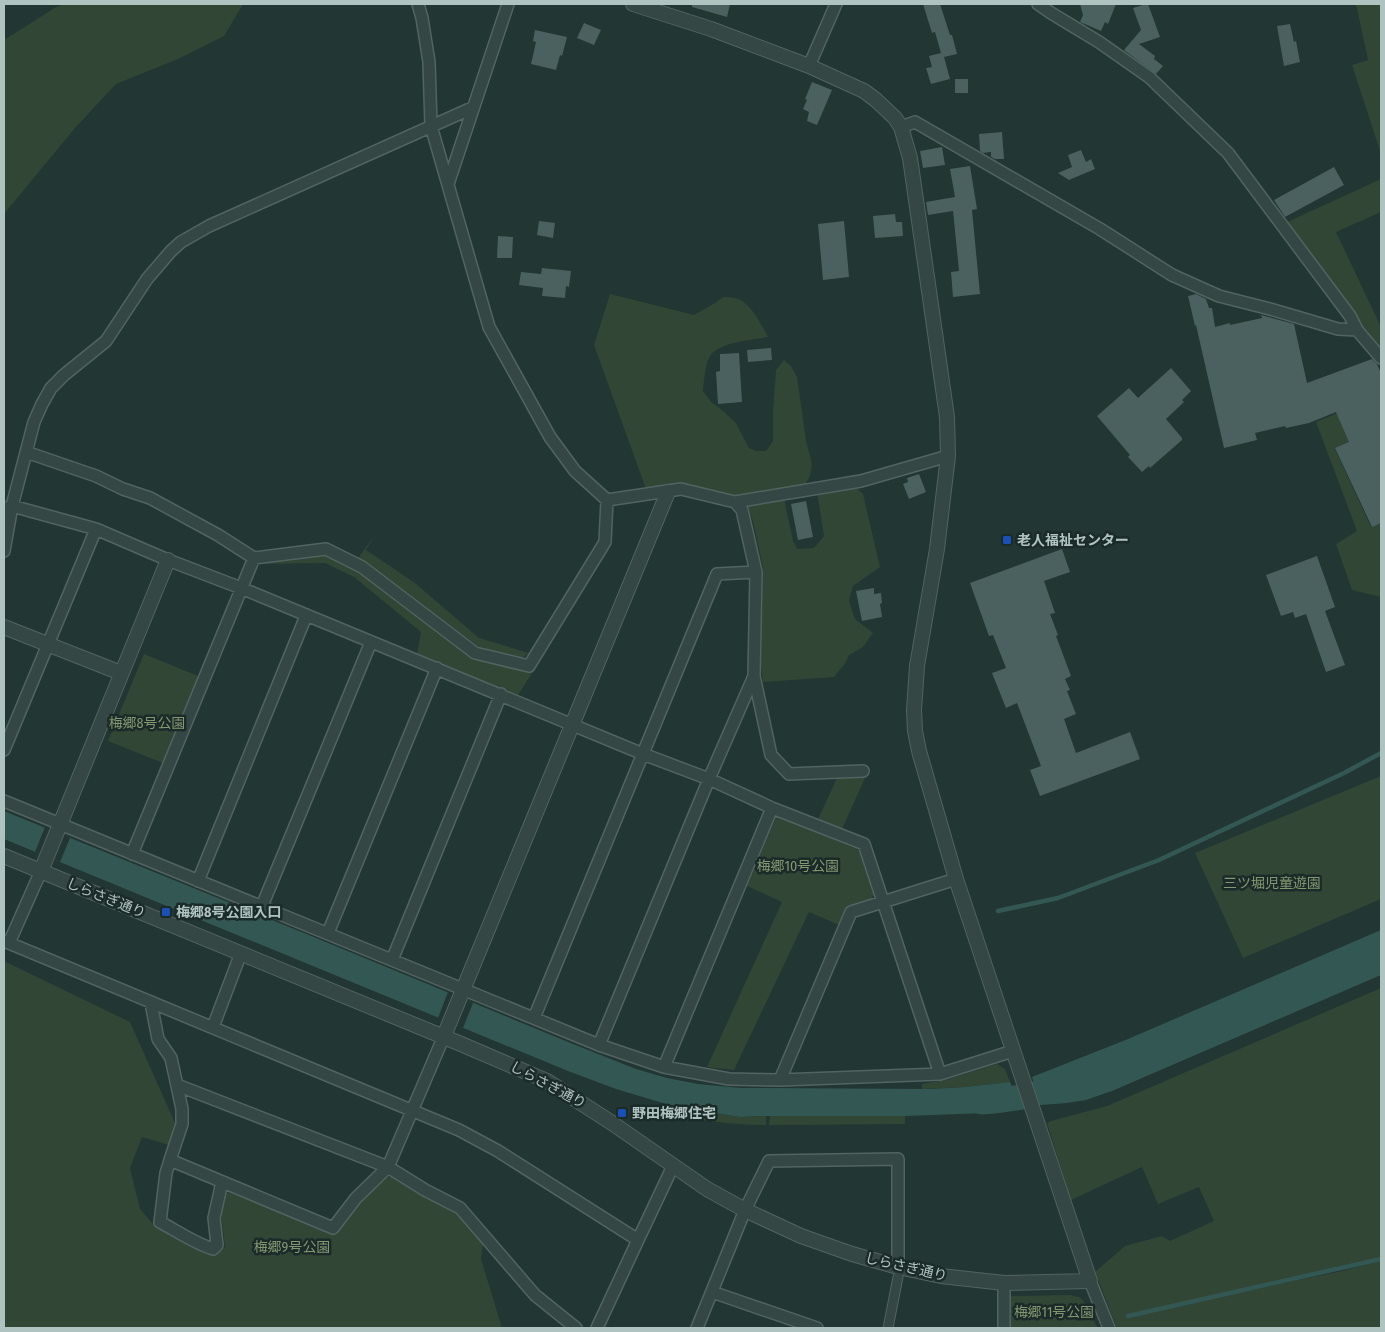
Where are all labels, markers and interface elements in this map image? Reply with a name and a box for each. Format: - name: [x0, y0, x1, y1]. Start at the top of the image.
- place label: 老人福祉センター: [1017, 532, 1129, 549]
- marker: 老人福祉センター: [1001, 534, 1013, 546]
- park label: 梅郷8号公園: [109, 715, 186, 732]
- park label: 梅郷10号公園: [757, 858, 839, 875]
- street label: しらさぎ通り: [64, 874, 148, 922]
- park label: 三ツ堀児童遊園: [1223, 875, 1321, 892]
- place label: 梅郷8号公園入口: [176, 904, 281, 921]
- marker: 梅郷8号公園入口: [160, 906, 172, 918]
- street label: しらさぎ通り: [507, 1058, 589, 1112]
- place label: 野田梅郷住宅: [632, 1105, 716, 1122]
- marker: 野田梅郷住宅: [616, 1107, 628, 1119]
- park label: 梅郷9号公園: [254, 1239, 330, 1256]
- street label: しらさぎ通り: [863, 1249, 949, 1285]
- park label: 梅郷11号公園: [1014, 1304, 1094, 1321]

